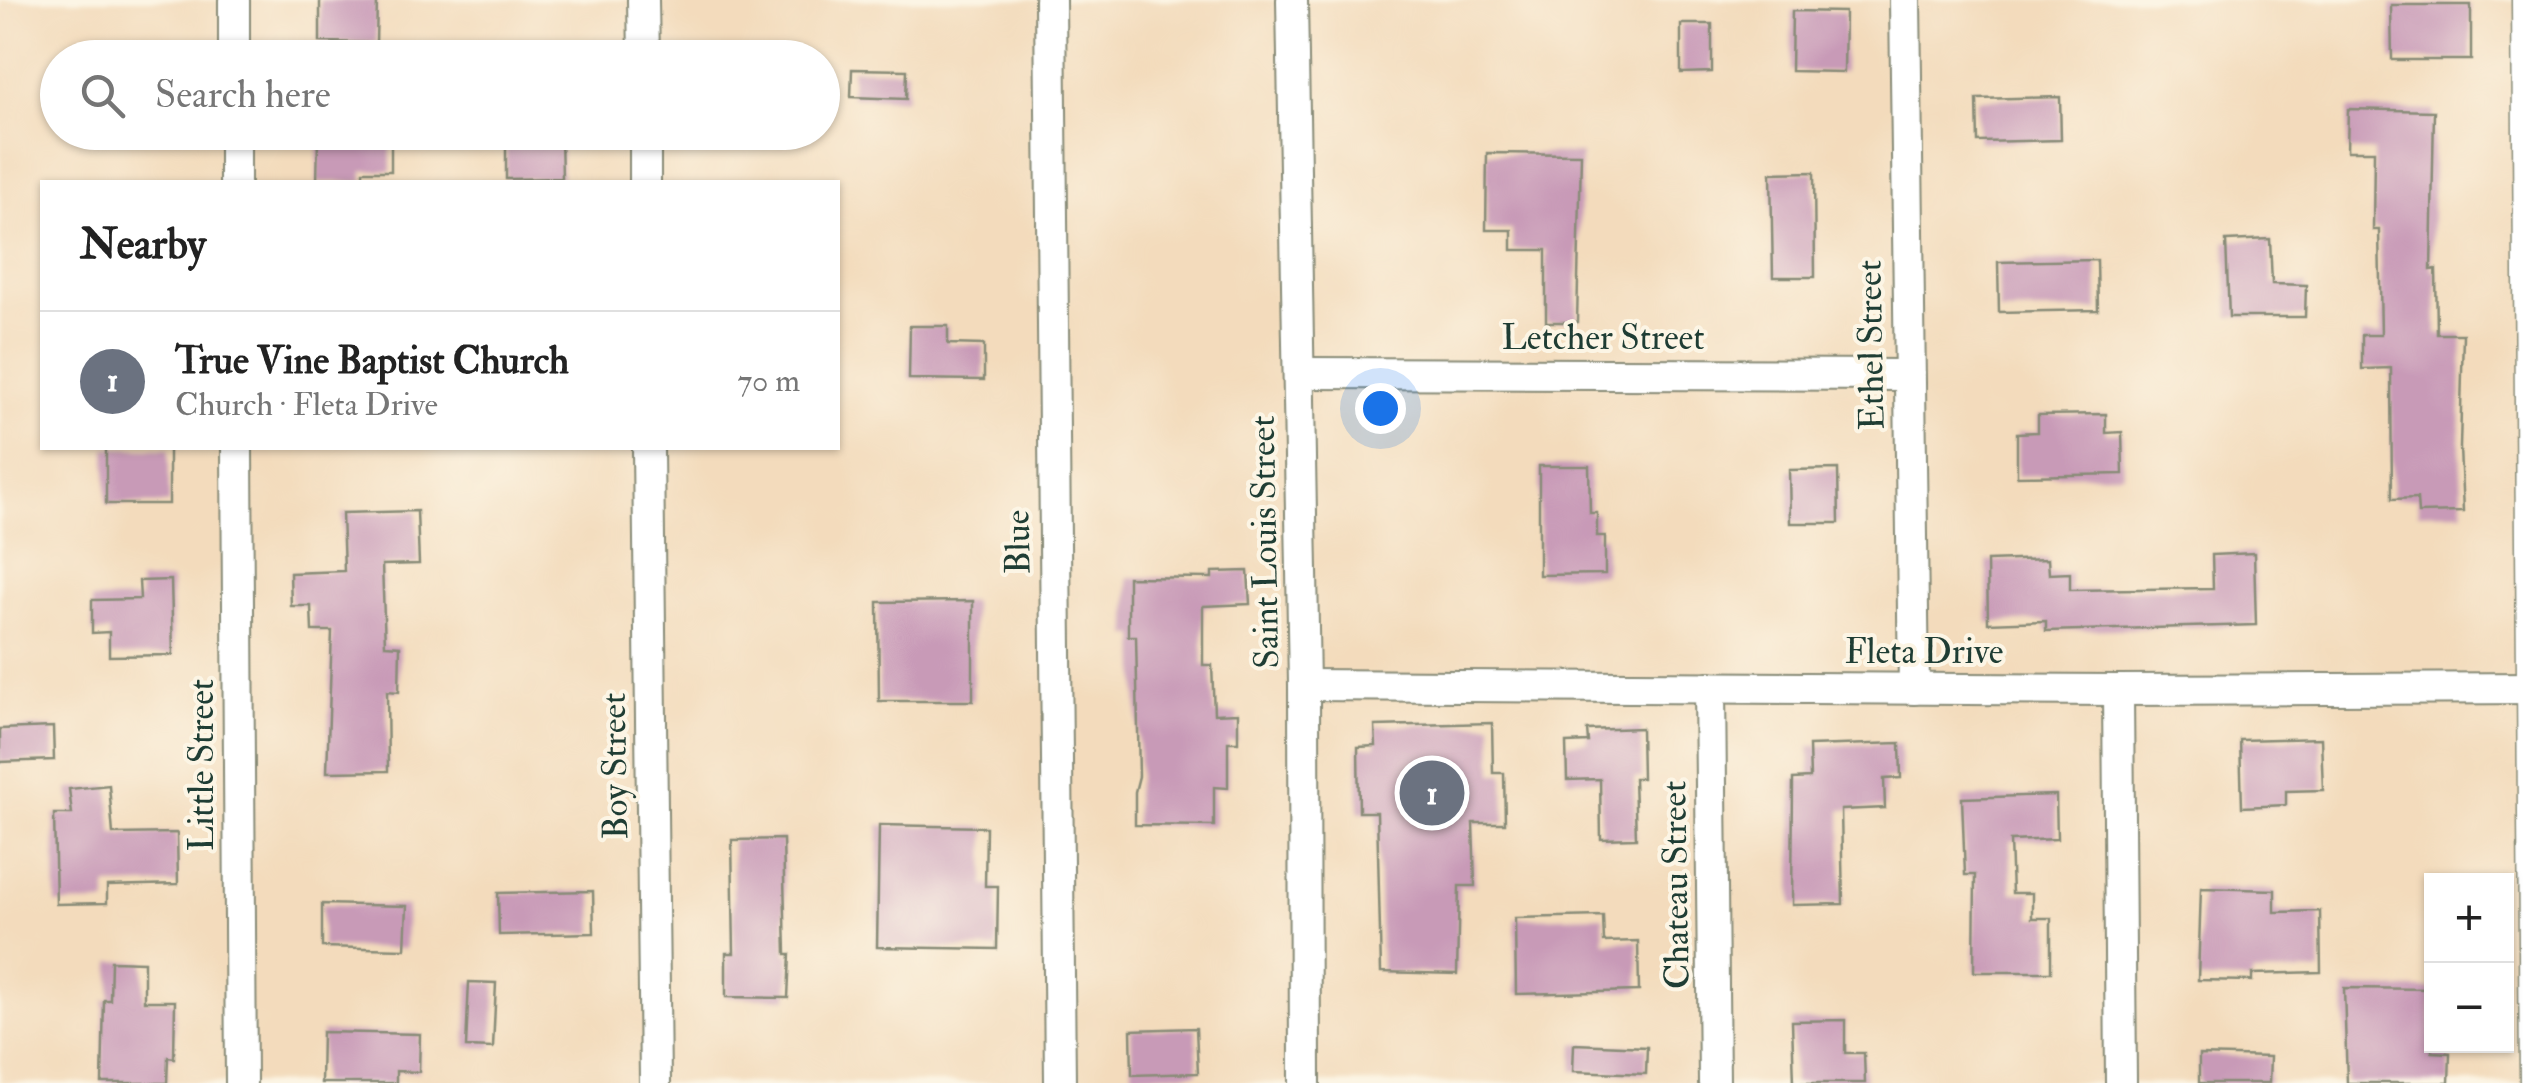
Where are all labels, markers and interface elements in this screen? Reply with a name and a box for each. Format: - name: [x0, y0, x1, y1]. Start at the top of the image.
- search box: [40, 40, 840, 150]
- icon: search: [75, 68, 130, 123]
- text: Search here: [155, 71, 331, 119]
- text: Nearby: [80, 219, 206, 271]
- street label: Ethel Street: [1848, 259, 1894, 430]
- street label: Letcher Street: [1501, 316, 1705, 360]
- text: True Vine Baptist Church: [175, 337, 569, 385]
- text: 1: [107, 361, 118, 401]
- text: 70 m: [737, 361, 800, 401]
- your location: [1355, 383, 1406, 434]
- text: Church · Fleta Drive: [175, 385, 438, 425]
- street label: Saint Louis Street: [1241, 415, 1289, 669]
- street label: Blue: [995, 509, 1041, 575]
- street label: Fleta Drive: [1845, 630, 2003, 674]
- street label: Little Street: [180, 679, 224, 851]
- street label: Boy Street: [592, 692, 638, 840]
- pin: 1: [1400, 756, 1464, 830]
- street label: Chateau Street: [1652, 780, 1700, 990]
- map controls: [2424, 873, 2514, 1053]
- button: +: [2424, 873, 2514, 963]
- button: −: [2424, 963, 2514, 1053]

